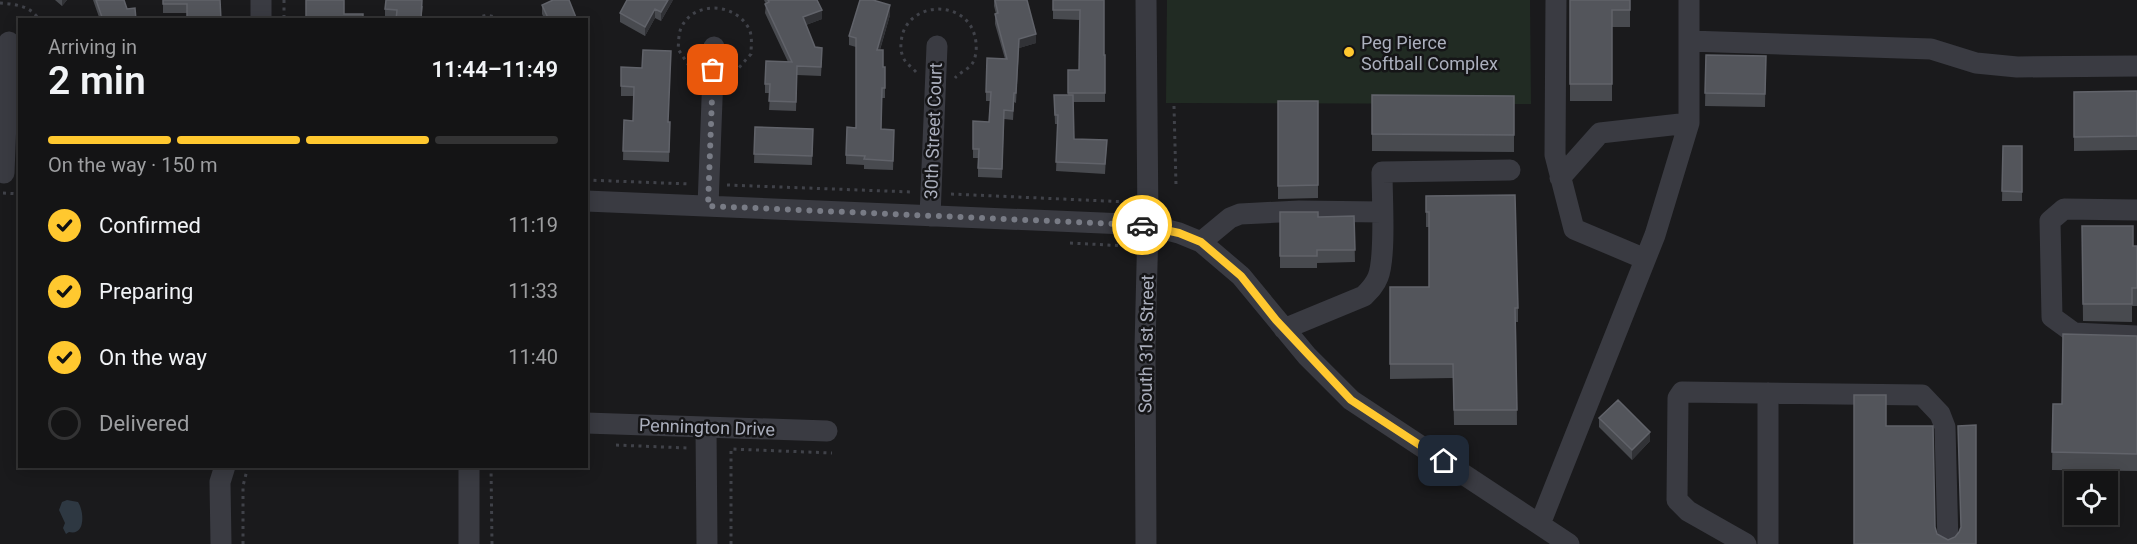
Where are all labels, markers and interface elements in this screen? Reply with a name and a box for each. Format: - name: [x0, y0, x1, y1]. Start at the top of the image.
- place label: Peg Pierce Softball Complex: [1361, 32, 1498, 74]
- text: Arriving in: [48, 35, 137, 59]
- pin: [687, 44, 738, 95]
- marker: Peg Pierce Softball Complex: [1342, 45, 1356, 59]
- icon: bag: [696, 53, 729, 86]
- text: 11:44–11:49: [431, 57, 558, 82]
- text: 2 min: [48, 58, 146, 104]
- street label: 30th Street Court: [920, 62, 946, 200]
- text: On the way · 150 m: [48, 153, 217, 177]
- courier: [1112, 195, 1172, 255]
- icon: check: [48, 209, 81, 242]
- icon: car: [1126, 209, 1159, 242]
- text: Confirmed: [99, 213, 201, 238]
- text: 11:19: [508, 213, 558, 237]
- street label: South 31st Street: [1134, 274, 1158, 413]
- icon: check: [48, 275, 81, 308]
- text: Preparing: [99, 279, 193, 304]
- text: 11:33: [508, 279, 558, 303]
- icon: check: [48, 341, 81, 374]
- text: On the way: [99, 345, 207, 370]
- text: 11:40: [508, 345, 558, 369]
- text: Delivered: [99, 411, 189, 436]
- street label: Pennington Drive: [639, 414, 775, 440]
- pin: [1418, 435, 1469, 486]
- icon: home: [1427, 444, 1460, 477]
- map controls: [2064, 471, 2118, 525]
- button: locate: [2064, 471, 2118, 525]

